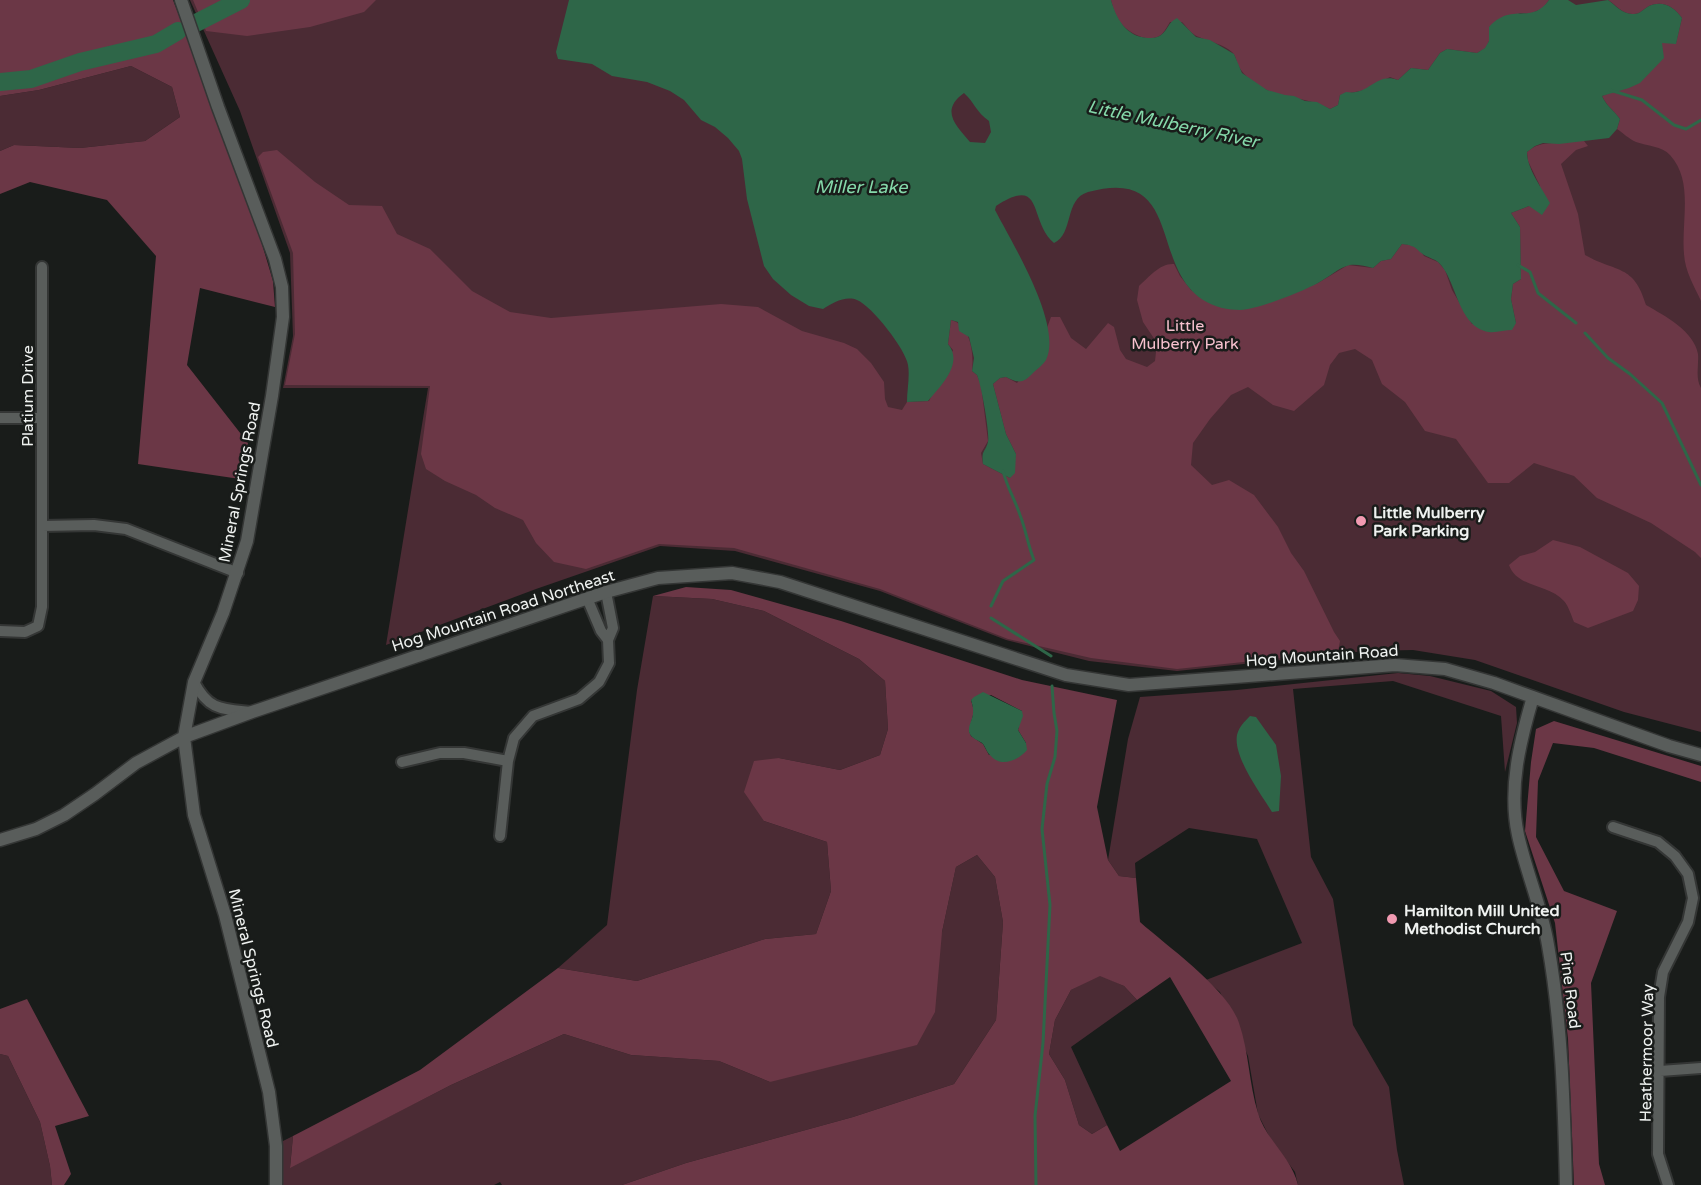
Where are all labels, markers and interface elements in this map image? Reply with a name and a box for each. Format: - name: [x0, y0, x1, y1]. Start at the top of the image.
- water label: Little Mulberry River: [1086, 95, 1262, 153]
- water label: Miller Lake: [815, 176, 908, 198]
- park label: Little Mulberry Park: [1131, 316, 1239, 354]
- street label: Platium Drive: [18, 345, 38, 447]
- street label: Mineral Springs Road: [215, 400, 265, 564]
- place label: Little Mulberry Park Parking: [1373, 503, 1485, 541]
- marker: Little Mulberry Park Parking: [1354, 514, 1368, 528]
- street label: Hog Mountain Road Northeast: [389, 565, 617, 657]
- street label: Hog Mountain Road: [1245, 641, 1399, 671]
- street label: Mineral Springs Road: [224, 887, 282, 1050]
- place label: Hamilton Mill United Methodist Church: [1404, 901, 1560, 939]
- marker: Hamilton Mill United Methodist Church: [1385, 912, 1399, 926]
- street label: Pine Road: [1555, 950, 1585, 1030]
- street label: Heathermoor Way: [1636, 983, 1658, 1122]

